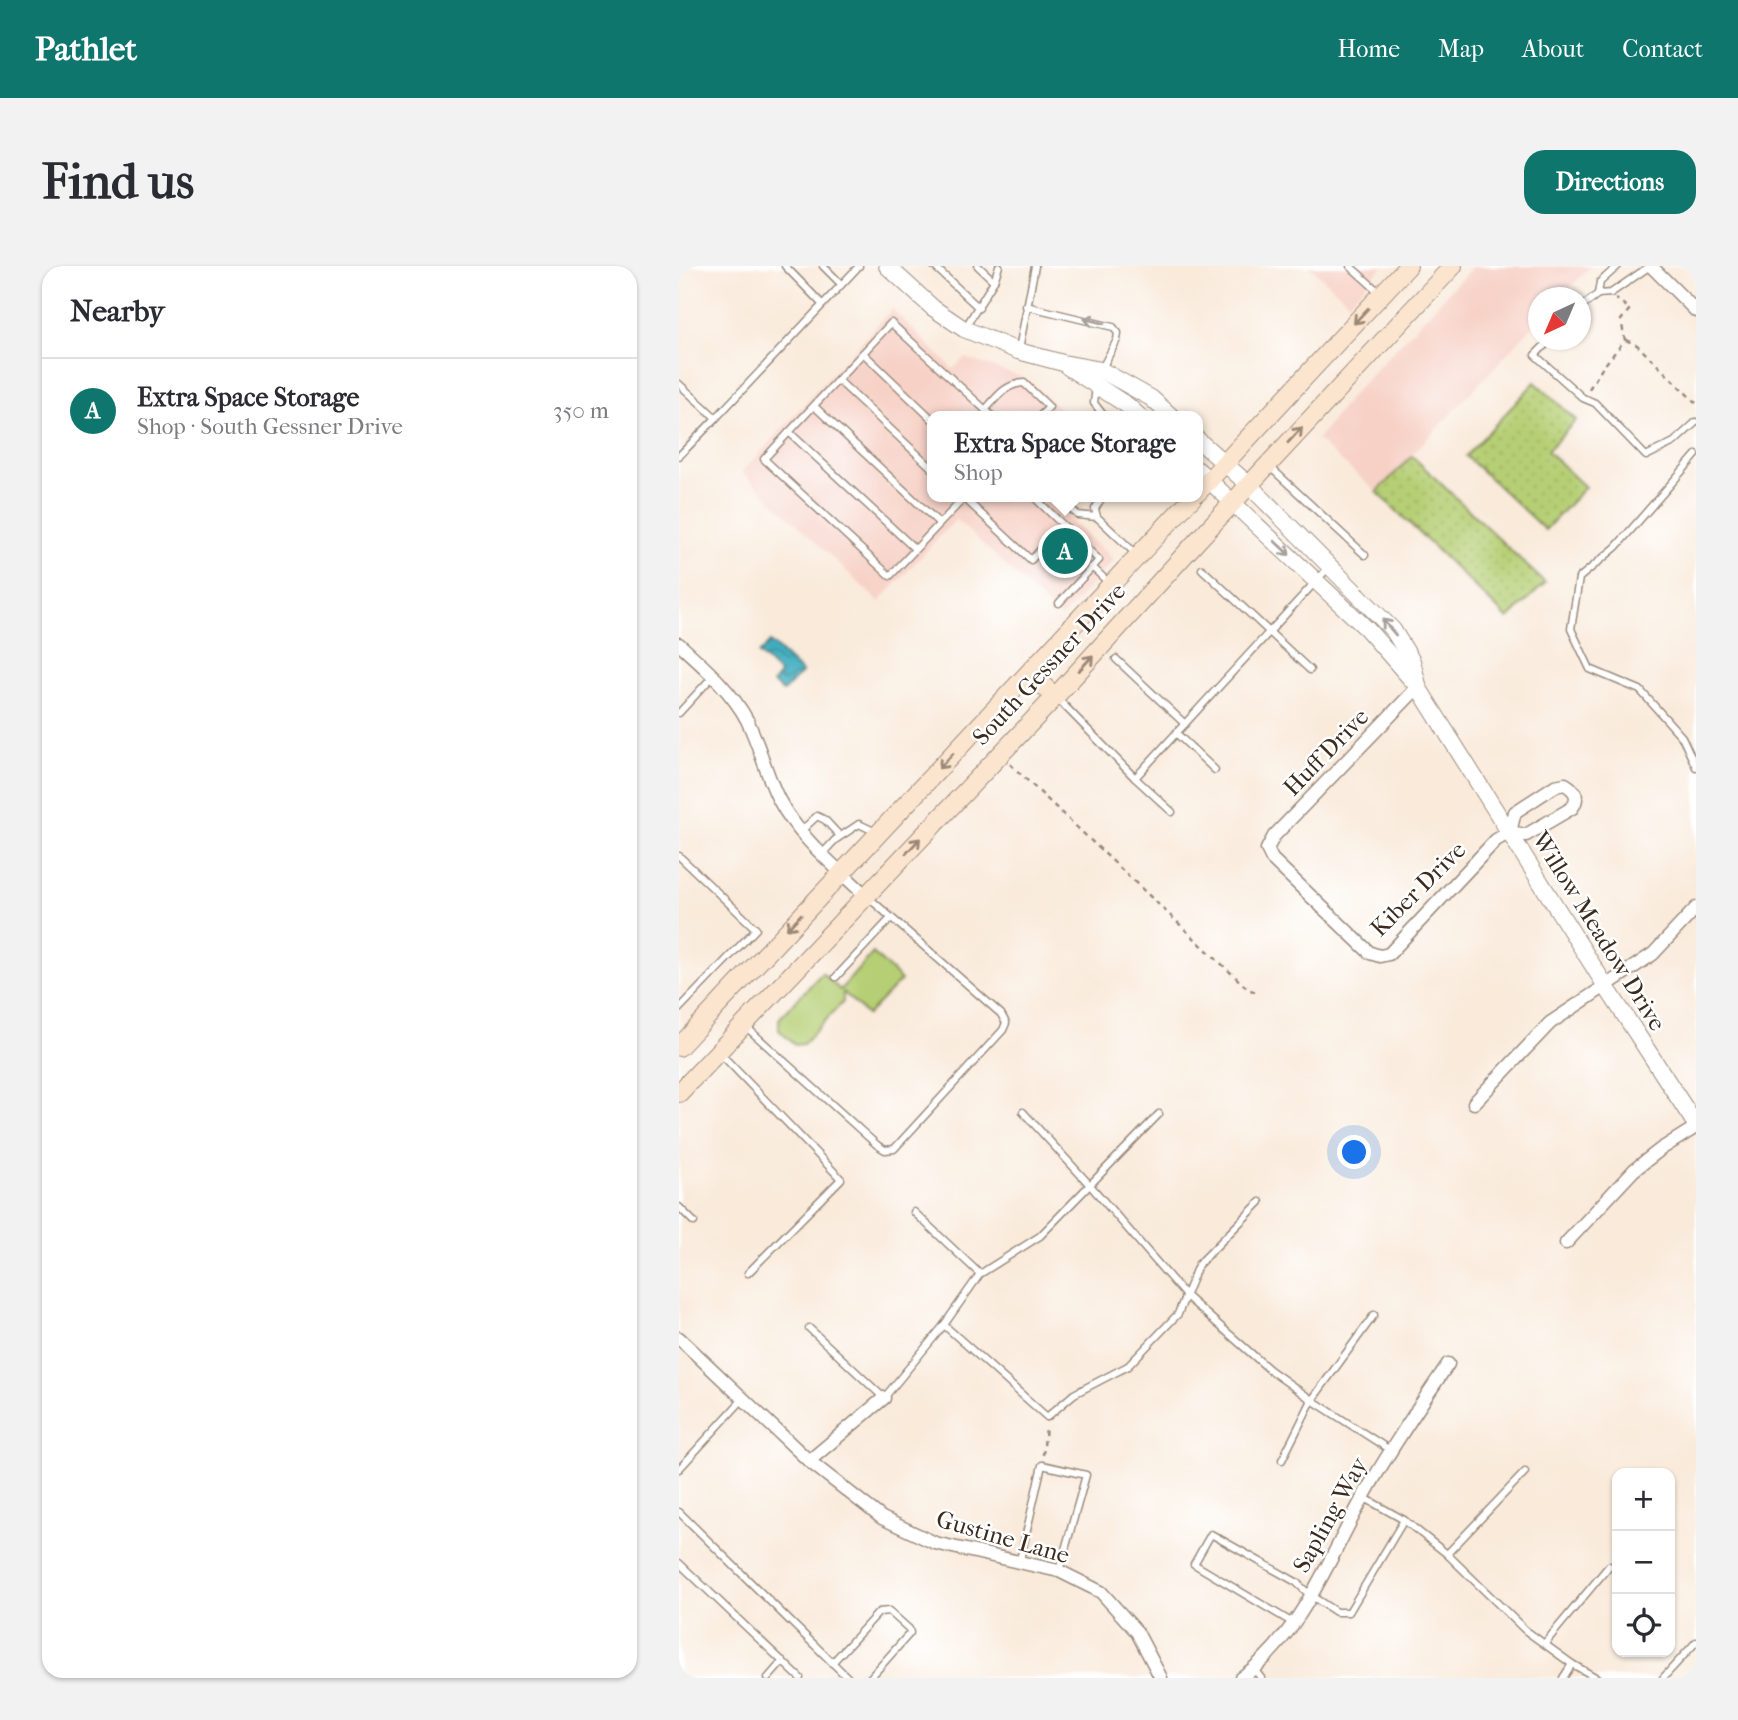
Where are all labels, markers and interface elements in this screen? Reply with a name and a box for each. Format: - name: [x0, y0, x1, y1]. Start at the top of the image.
- text: Pathlet: [35, 30, 137, 69]
- text: Home: [1338, 35, 1400, 63]
- text: Map: [1438, 35, 1484, 63]
- text: About: [1522, 35, 1584, 63]
- text: Contact: [1622, 35, 1703, 63]
- button: Directions: [1524, 150, 1696, 214]
- text: Find us: [42, 153, 194, 211]
- north arrow: [1528, 287, 1591, 350]
- text: Nearby: [70, 294, 165, 329]
- one-way arrow: [1353, 307, 1370, 324]
- one-way arrow: [1083, 314, 1106, 327]
- text: Extra Space Storage: [137, 382, 359, 413]
- text: A: [86, 397, 100, 424]
- text: 350 m: [553, 397, 609, 424]
- popup: [927, 411, 1203, 502]
- text: Shop · South Gessner Drive: [137, 413, 403, 440]
- one-way arrow: [1287, 426, 1303, 444]
- text: Extra Space Storage: [954, 428, 1176, 459]
- text: Shop: [954, 459, 1003, 486]
- pin: A: [1042, 525, 1088, 577]
- one-way arrow: [1274, 540, 1291, 557]
- street label: South Gessner Drive: [967, 577, 1131, 751]
- one-way arrow: [1381, 618, 1397, 636]
- one-way arrow: [1078, 654, 1094, 672]
- street label: Huff Drive: [1278, 703, 1374, 801]
- one-way arrow: [938, 752, 954, 770]
- street label: Willow Meadow Drive: [1526, 825, 1672, 1036]
- street label: Kiber Drive: [1365, 836, 1471, 942]
- one-way arrow: [904, 838, 921, 856]
- one-way arrow: [786, 913, 803, 930]
- your location: [1337, 1135, 1371, 1169]
- street label: Sapling Way: [1287, 1451, 1374, 1577]
- map controls: [1612, 1468, 1675, 1657]
- button: +: [1612, 1468, 1675, 1531]
- street label: Gustine Lane: [933, 1505, 1073, 1569]
- button: −: [1612, 1531, 1675, 1594]
- button: locate: [1612, 1594, 1675, 1657]

